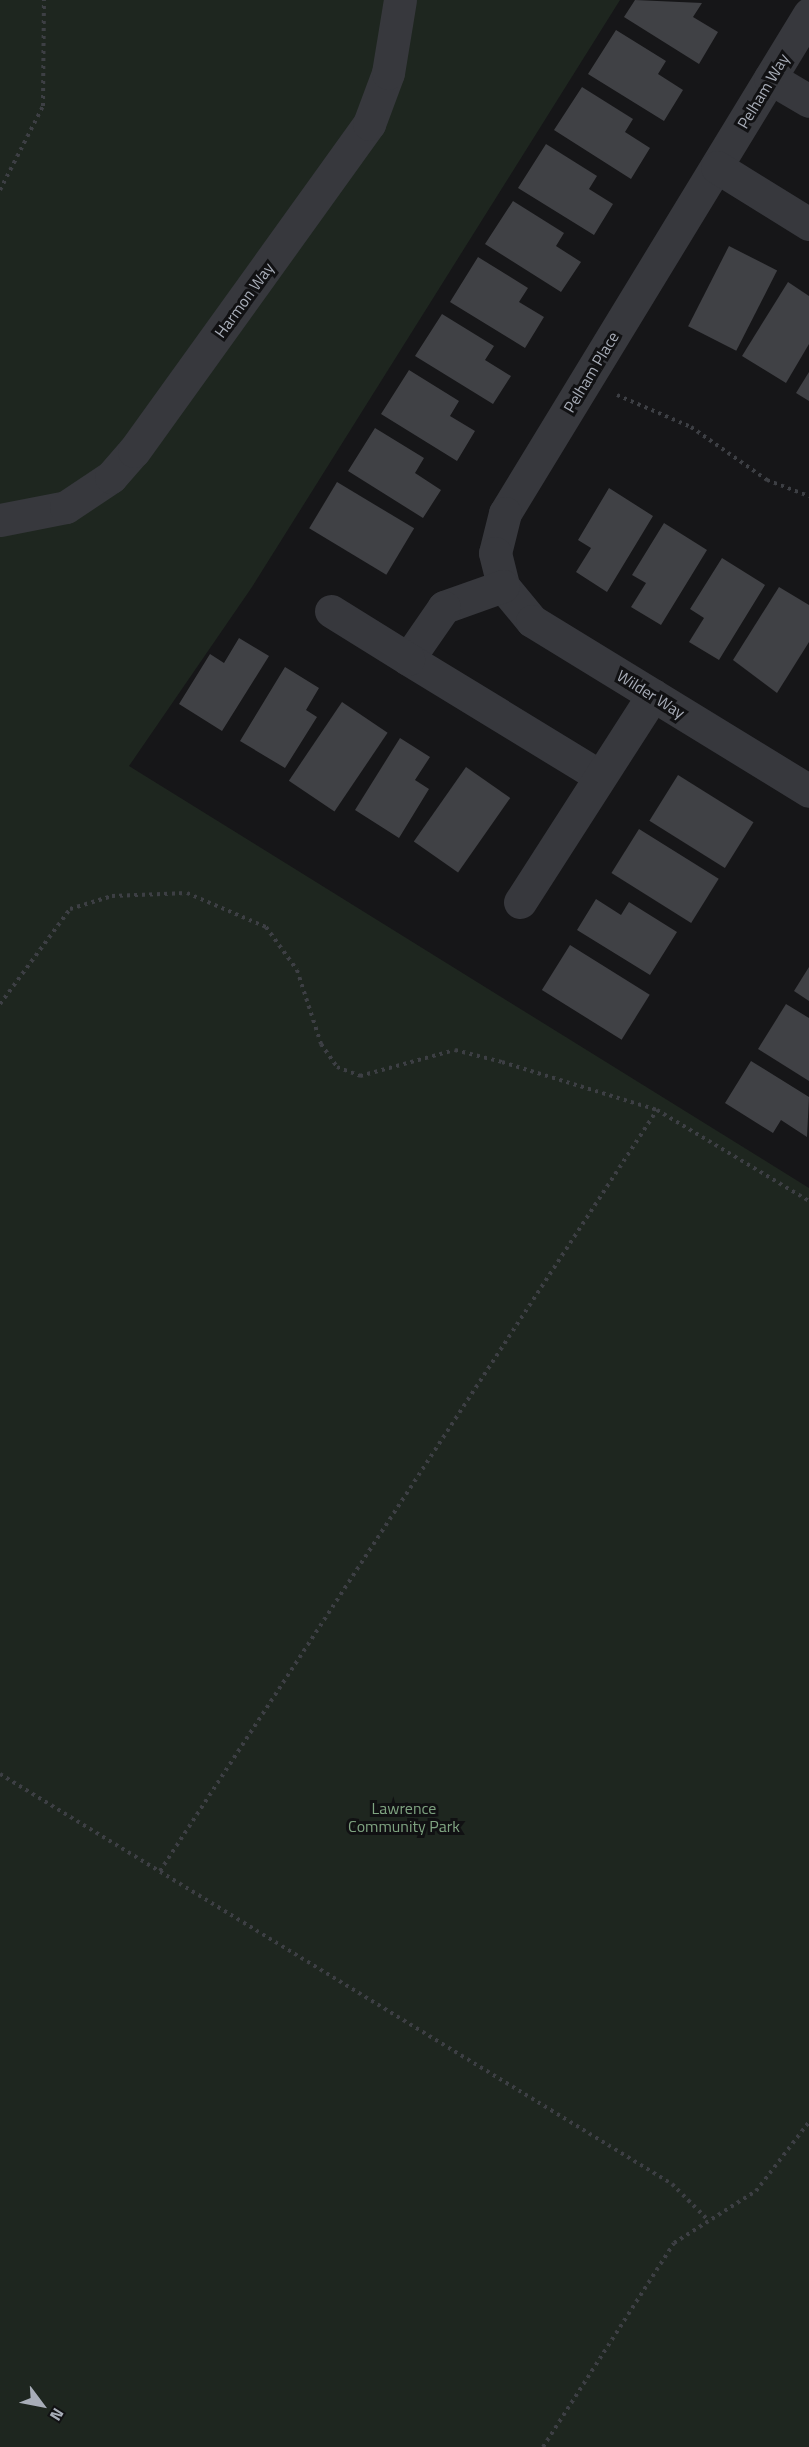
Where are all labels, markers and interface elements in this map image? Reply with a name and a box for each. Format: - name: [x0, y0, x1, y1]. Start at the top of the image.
- street label: Pelham Way: [733, 50, 793, 132]
- street label: Harmon Way: [210, 259, 278, 341]
- street label: Pelham Place: [559, 328, 623, 416]
- street label: Wilder Way: [613, 666, 689, 722]
- park label: Lawrence Community Park: [348, 1798, 460, 1836]
- north arrow: [12, 2375, 72, 2435]
- text: N: [44, 2403, 70, 2426]

